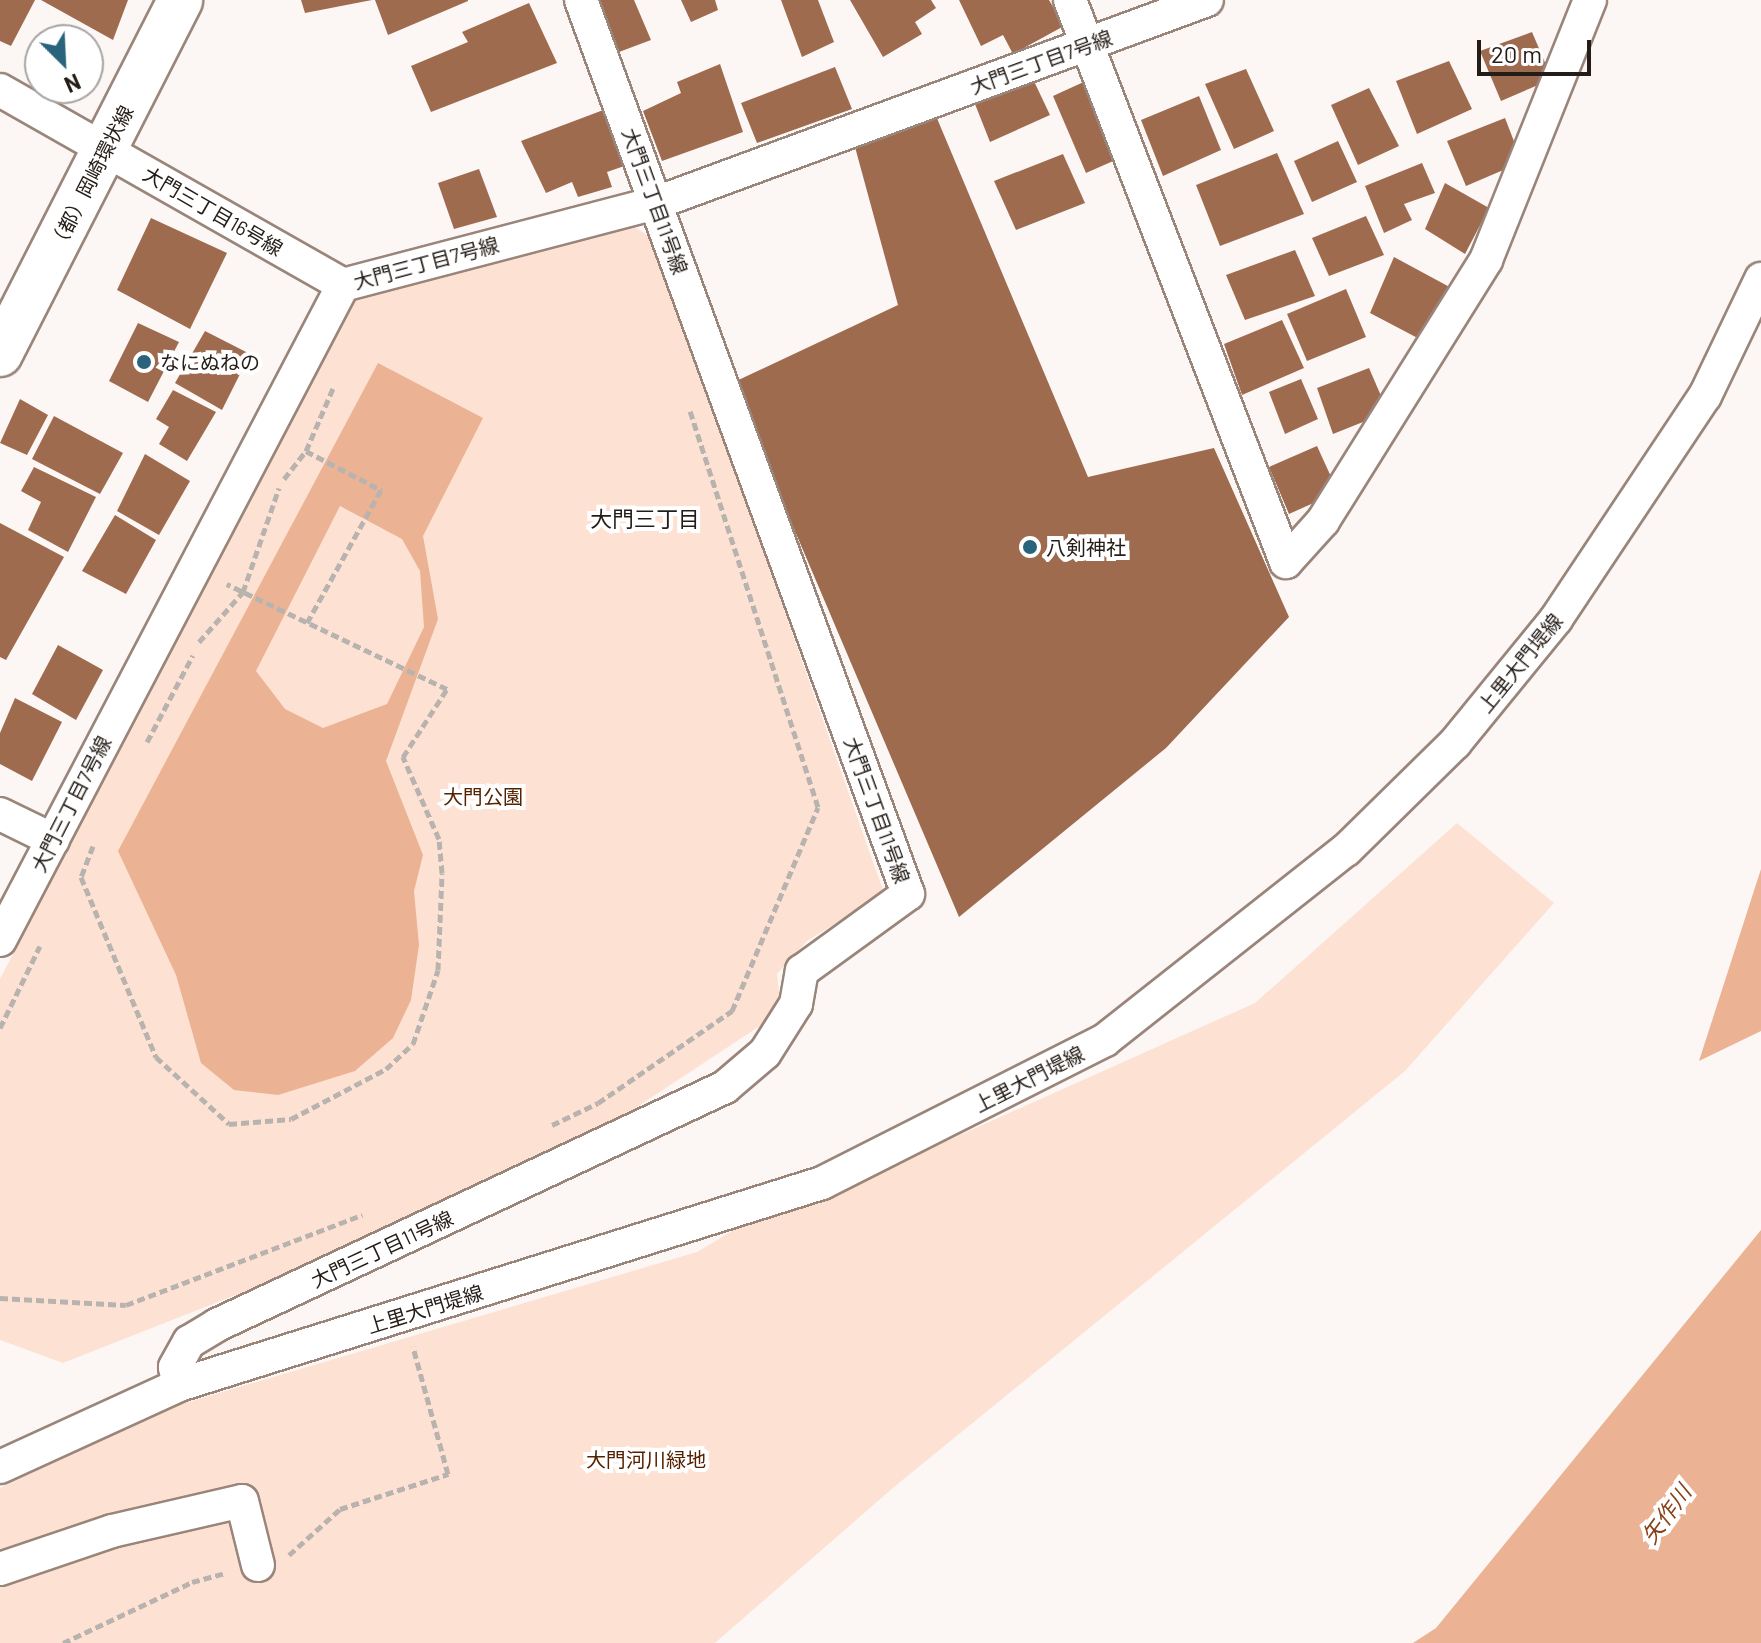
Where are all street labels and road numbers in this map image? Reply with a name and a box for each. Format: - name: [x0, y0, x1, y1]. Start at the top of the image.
- street label: 大門三丁目7号線: [967, 25, 1115, 99]
- street label: （都）岡崎環状線: [44, 101, 138, 255]
- street label: 大門三丁目11号線: [617, 125, 693, 277]
- street label: 大門三丁目16号線: [139, 161, 287, 261]
- street label: 大門三丁目7号線: [351, 232, 501, 294]
- street label: 上里大門堤線: [1473, 609, 1567, 717]
- street label: 大門三丁目7号線: [26, 732, 116, 876]
- street label: 大門三丁目11号線: [839, 734, 915, 886]
- street label: 上里大門堤線: [970, 1041, 1088, 1117]
- street label: 大門三丁目11号線: [307, 1206, 457, 1292]
- street label: 上里大門堤線: [364, 1280, 486, 1338]

